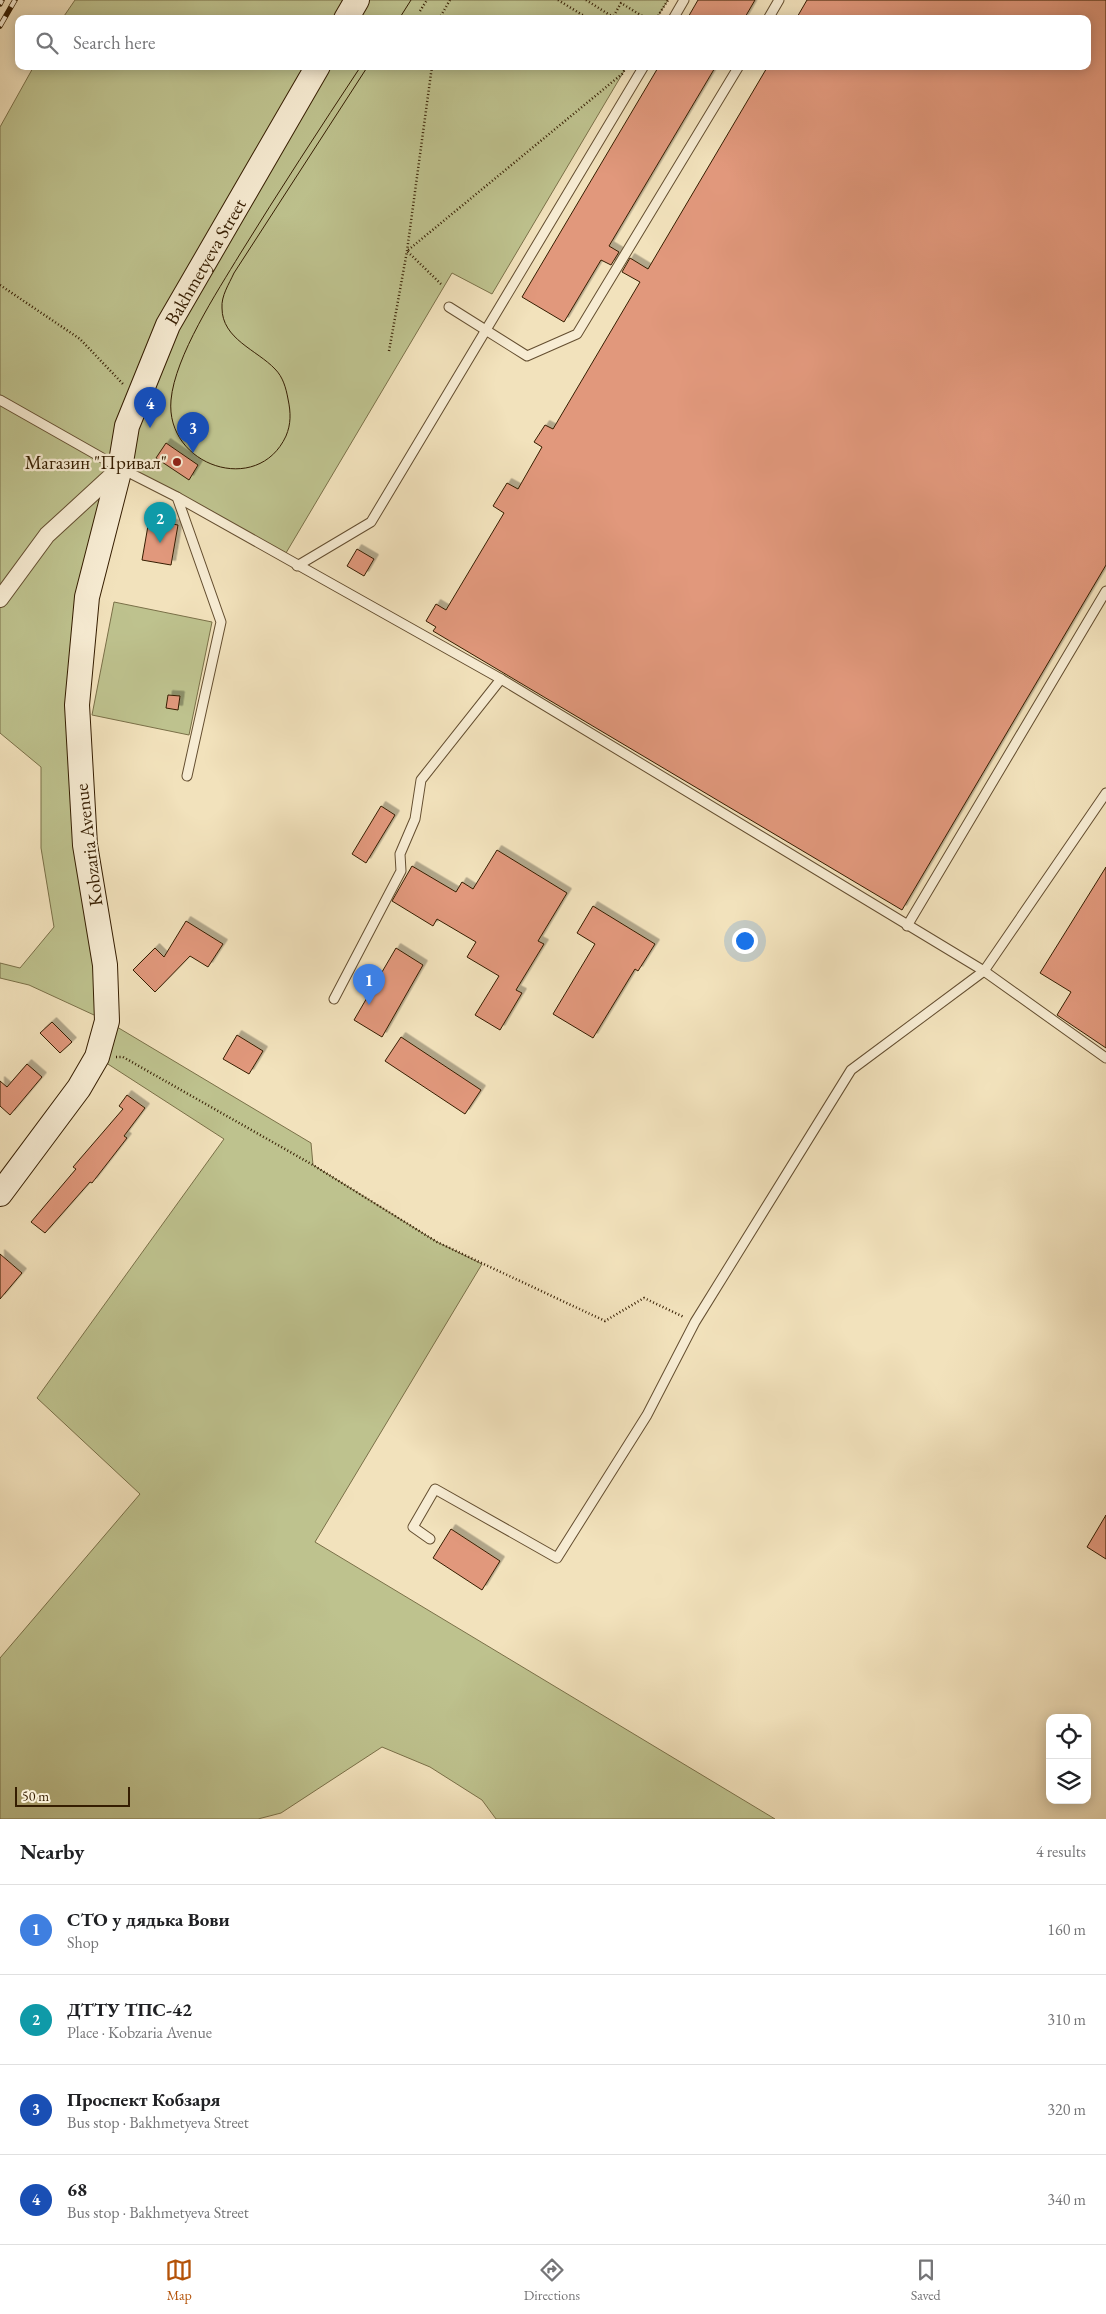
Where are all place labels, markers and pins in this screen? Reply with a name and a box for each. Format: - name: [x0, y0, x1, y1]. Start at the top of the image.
- pin: 4: [134, 387, 166, 428]
- pin: 3: [177, 412, 209, 453]
- place label: Магазин "Привал": [25, 450, 167, 475]
- marker: Магазин "Привал": [171, 456, 183, 468]
- pin: 2: [144, 502, 176, 543]
- pin: 1: [353, 964, 385, 1005]

